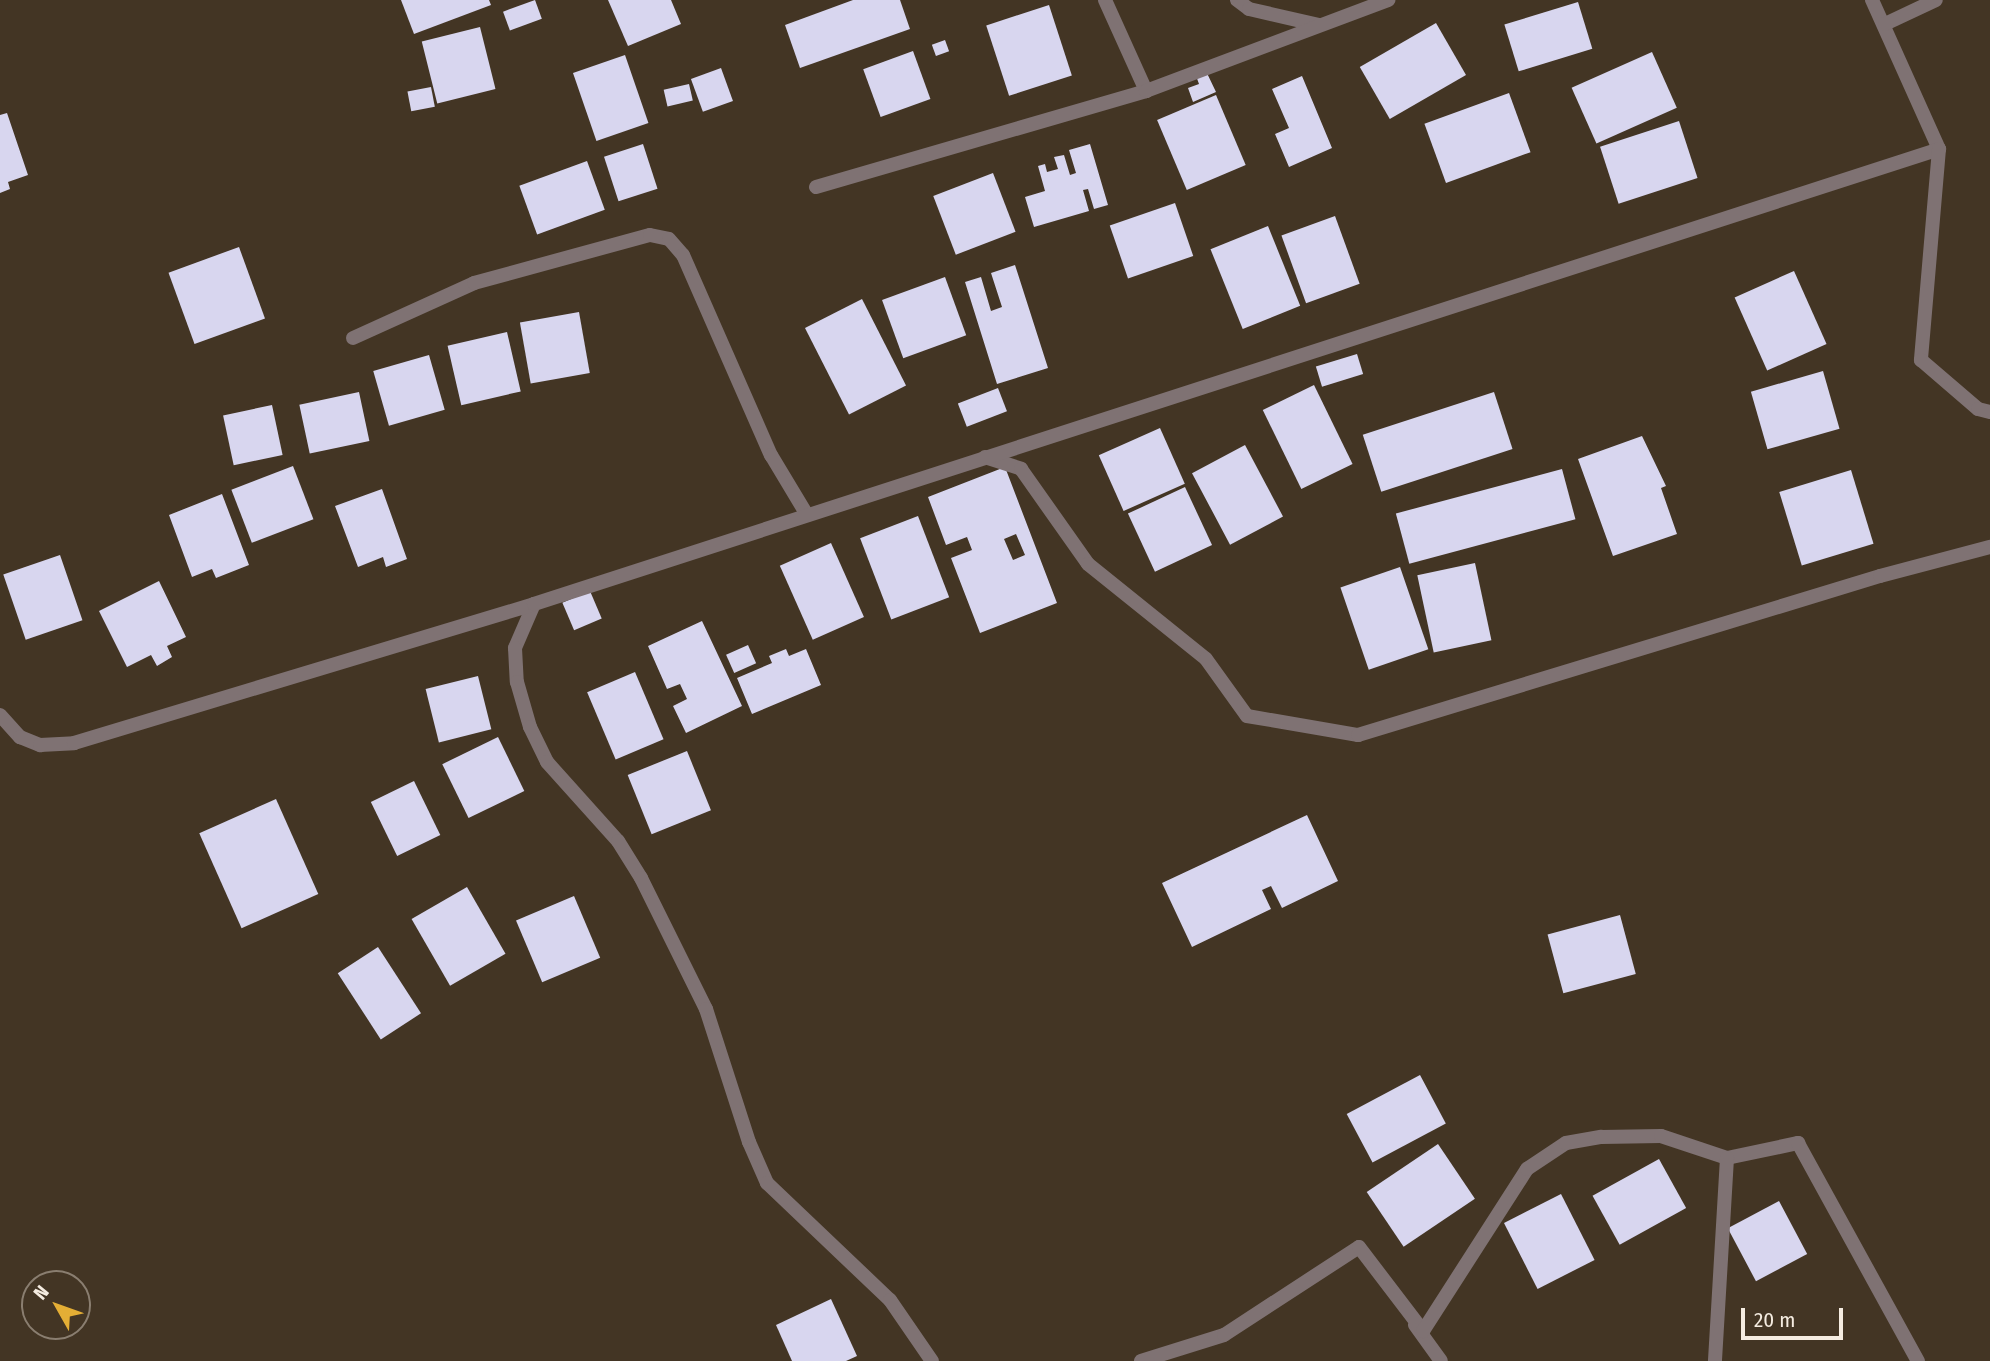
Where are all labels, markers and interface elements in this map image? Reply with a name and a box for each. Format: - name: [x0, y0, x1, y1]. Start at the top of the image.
- north arrow: [21, 1270, 91, 1340]
- text: N: [29, 1281, 54, 1304]
- scale bar: [1745, 1294, 1846, 1338]
- text: 20 m: [1754, 1307, 1795, 1333]

